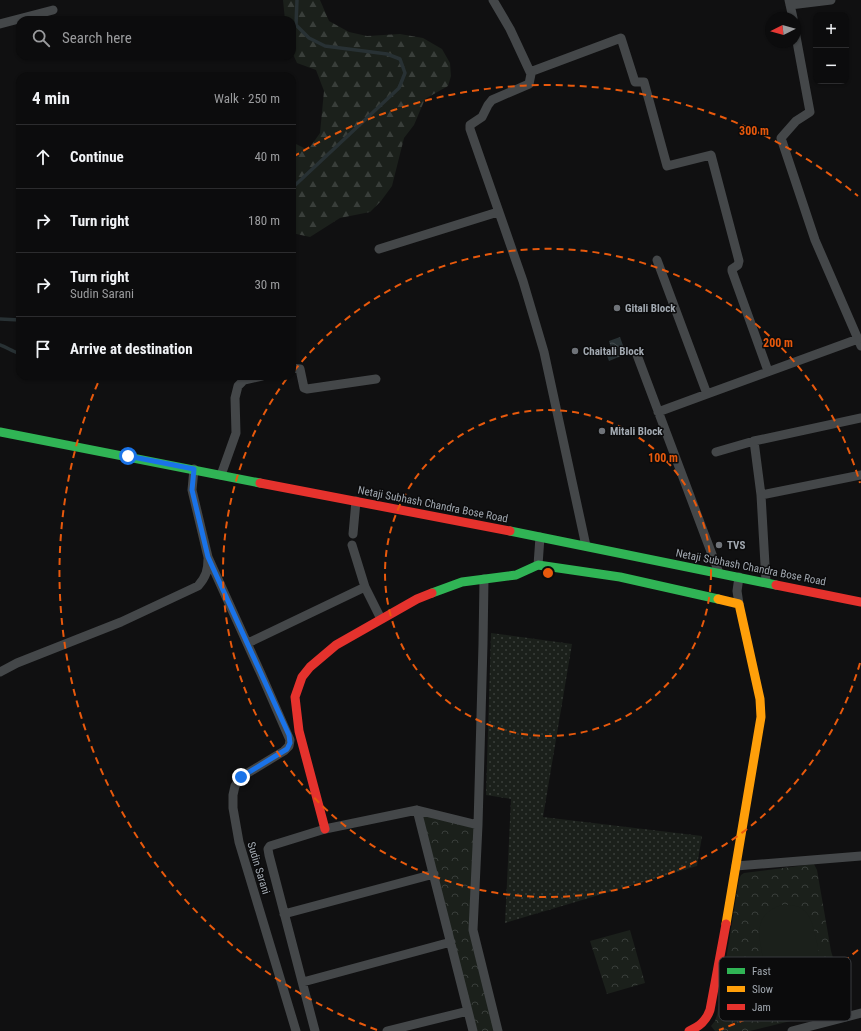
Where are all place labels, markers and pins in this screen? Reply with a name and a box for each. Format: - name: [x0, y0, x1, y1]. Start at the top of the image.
- place label: Gitali Block: [625, 302, 676, 315]
- marker: Gitali Block: [612, 303, 622, 313]
- place label: Chaitali Block: [583, 345, 645, 358]
- marker: Chaitali Block: [570, 346, 580, 356]
- place label: Mitali Block: [610, 425, 663, 438]
- marker: Mitali Block: [597, 426, 607, 436]
- place label: TVS: [727, 539, 745, 552]
- marker: TVS: [714, 540, 724, 550]
- centre of rings: [541, 566, 555, 580]

